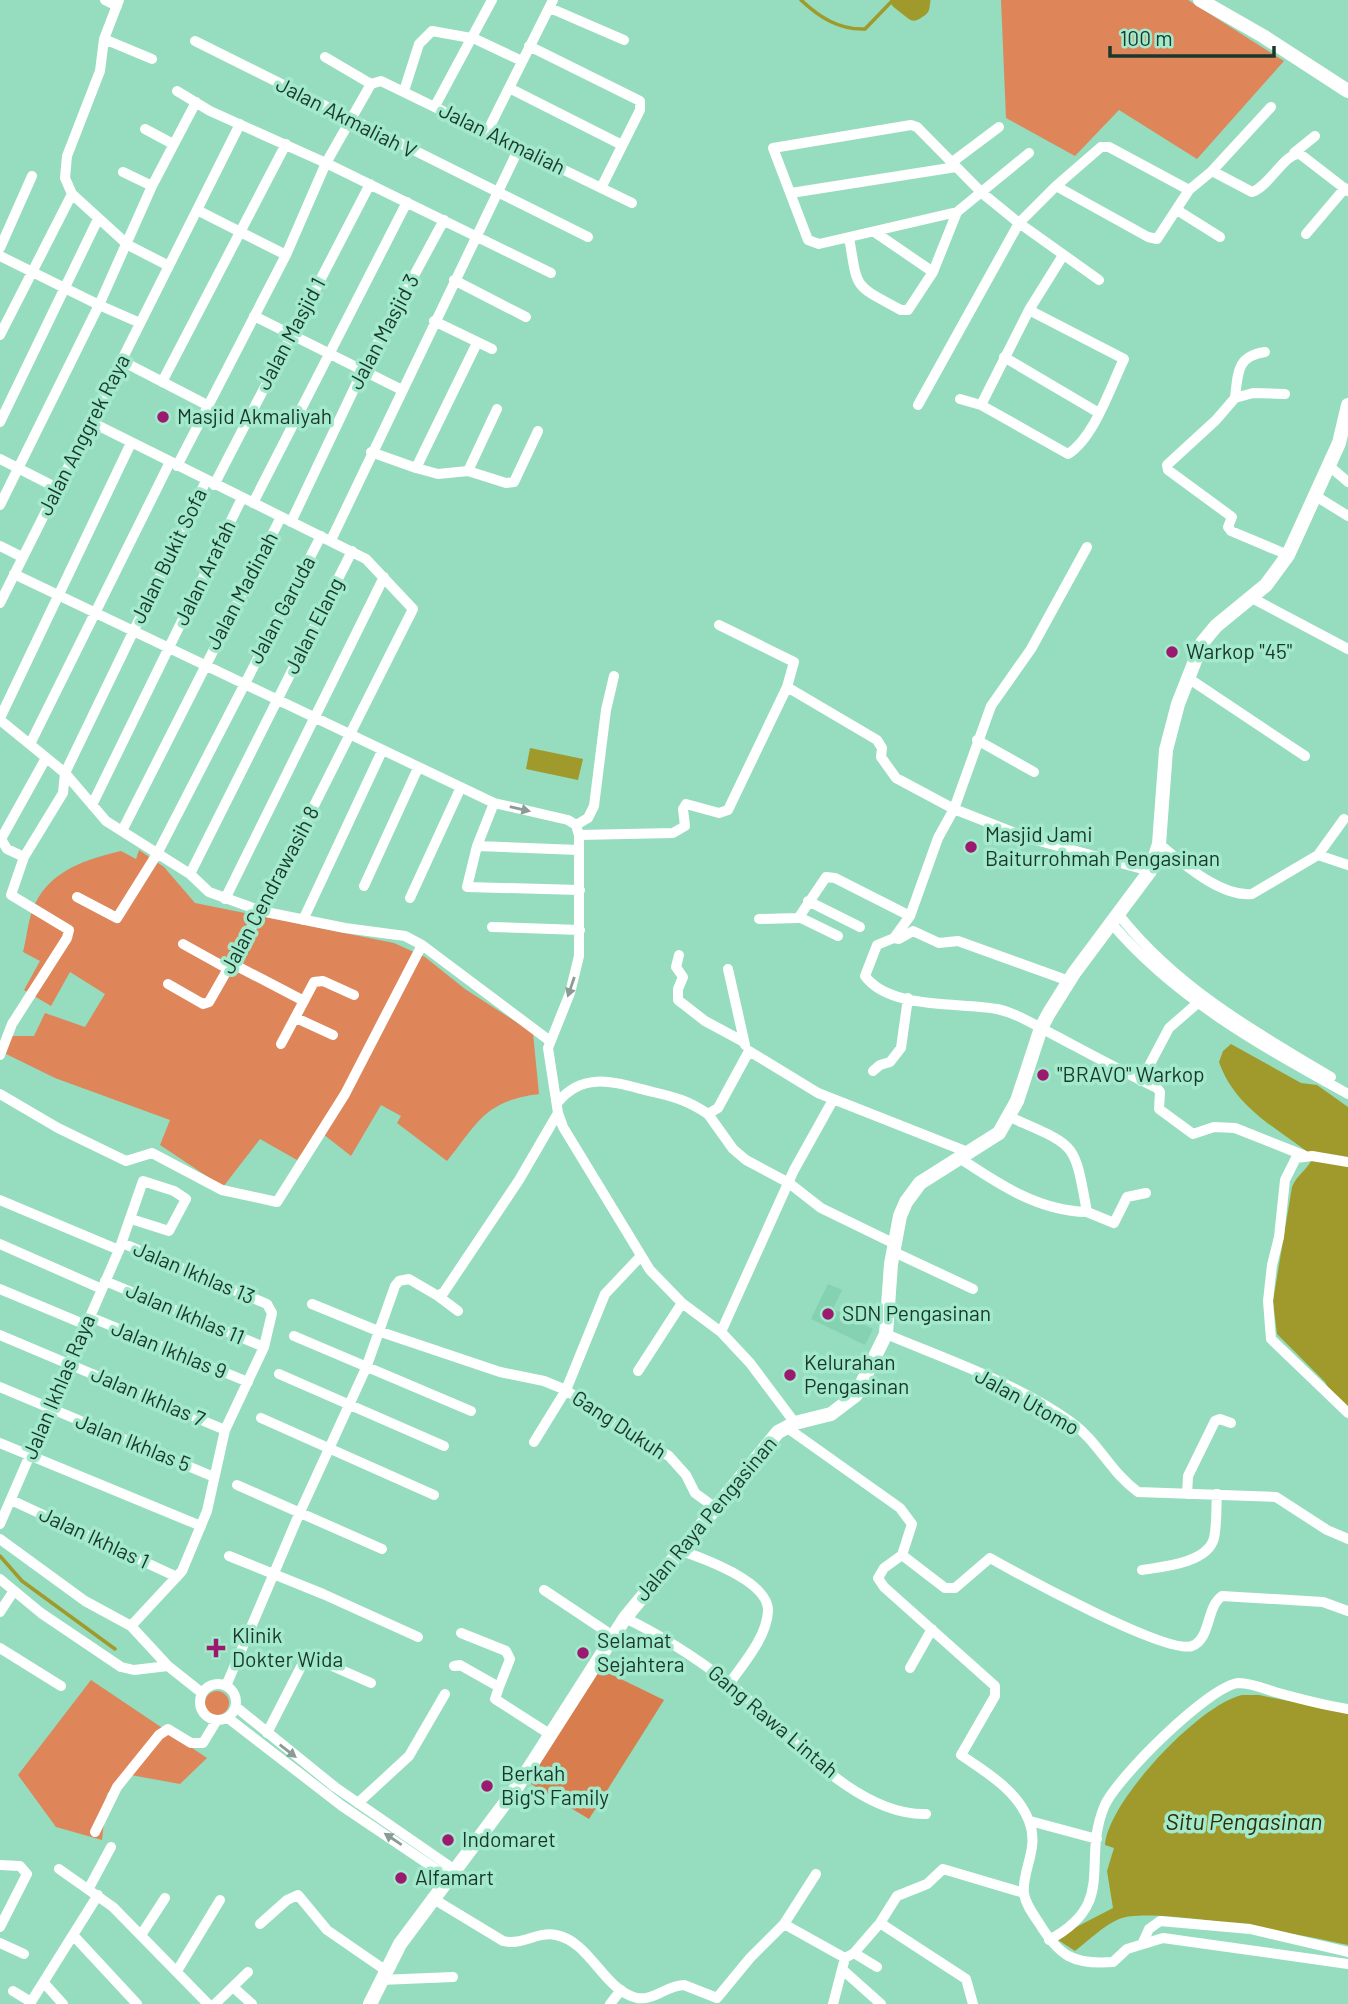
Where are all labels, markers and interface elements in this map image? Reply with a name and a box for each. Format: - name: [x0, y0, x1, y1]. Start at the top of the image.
- scale bar: [1110, 14, 1274, 58]
- text: 100 m: [1120, 25, 1173, 50]
- street label: Jalan Akmaliah V: [272, 71, 421, 163]
- street label: Jalan Akmaliah: [435, 96, 570, 179]
- street label: Jalan Masjid 3: [342, 269, 423, 393]
- street label: Jalan Masjid 1: [250, 273, 330, 394]
- street label: Jalan Anggrek Raya: [31, 350, 134, 519]
- place label: Masjid Akmaliyah: [177, 403, 332, 428]
- marker: Masjid Akmaliyah: [155, 409, 171, 425]
- street label: Jalan Bukit Sofa: [124, 484, 211, 627]
- street label: Jalan Arafah: [167, 516, 240, 629]
- street label: Jalan Madinah: [199, 527, 282, 654]
- street label: Jalan Garuda: [242, 551, 320, 667]
- street label: Jalan Elang: [278, 573, 348, 678]
- place label: Warkop "45": [1186, 638, 1292, 663]
- marker: Warkop "45": [1164, 644, 1180, 660]
- street label: Jalan Cendrawasih 8: [214, 801, 323, 977]
- one-way arrow: [509, 803, 531, 814]
- place label: Masjid Jami Baiturrohmah Pengasinan: [985, 821, 1220, 870]
- marker: Masjid Jami Baiturrohmah Pengasinan: [963, 839, 979, 855]
- one-way arrow: [565, 976, 576, 997]
- place label: "BRAVO" Warkop: [1057, 1061, 1205, 1086]
- marker: "BRAVO" Warkop: [1035, 1067, 1051, 1083]
- street label: Jalan Ikhlas 13: [130, 1235, 259, 1308]
- street label: Jalan Ikhlas 11: [123, 1277, 248, 1349]
- place label: SDN Pengasinan: [842, 1300, 991, 1325]
- marker: SDN Pengasinan: [820, 1306, 836, 1322]
- street label: Jalan Ikhlas Raya: [16, 1310, 99, 1463]
- street label: Jalan Ikhlas 9: [108, 1314, 231, 1383]
- place label: Kelurahan Pengasinan: [804, 1349, 909, 1398]
- street label: Jalan Ikhlas 7: [88, 1360, 209, 1431]
- street label: Jalan Utomo: [971, 1362, 1084, 1439]
- marker: Kelurahan Pengasinan: [782, 1367, 798, 1383]
- street label: Gang Dukuh: [568, 1384, 672, 1463]
- street label: Jalan Ikhlas 5: [72, 1407, 195, 1476]
- street label: Jalan Raya Pengasinan: [629, 1431, 781, 1605]
- street label: Jalan Ikhlas 1: [36, 1500, 154, 1573]
- place label: Klinik Dokter Wida: [232, 1622, 343, 1671]
- place label: Selamat Sejahtera: [597, 1627, 685, 1676]
- marker: Klinik Dokter Wida: [206, 1638, 226, 1658]
- marker: Selamat Sejahtera: [575, 1645, 591, 1661]
- street label: Gang Rawa Lintah: [704, 1659, 844, 1782]
- one-way arrow: [279, 1743, 297, 1758]
- place label: Berkah Big'S Family: [501, 1760, 609, 1809]
- marker: Berkah Big'S Family: [479, 1778, 495, 1794]
- water label: Situ Pengasinan: [1166, 1807, 1322, 1835]
- place label: Indomaret: [462, 1826, 556, 1851]
- one-way arrow: [384, 1832, 402, 1846]
- marker: Indomaret: [440, 1832, 456, 1848]
- place label: Alfamart: [415, 1864, 494, 1889]
- marker: Alfamart: [393, 1870, 409, 1886]

